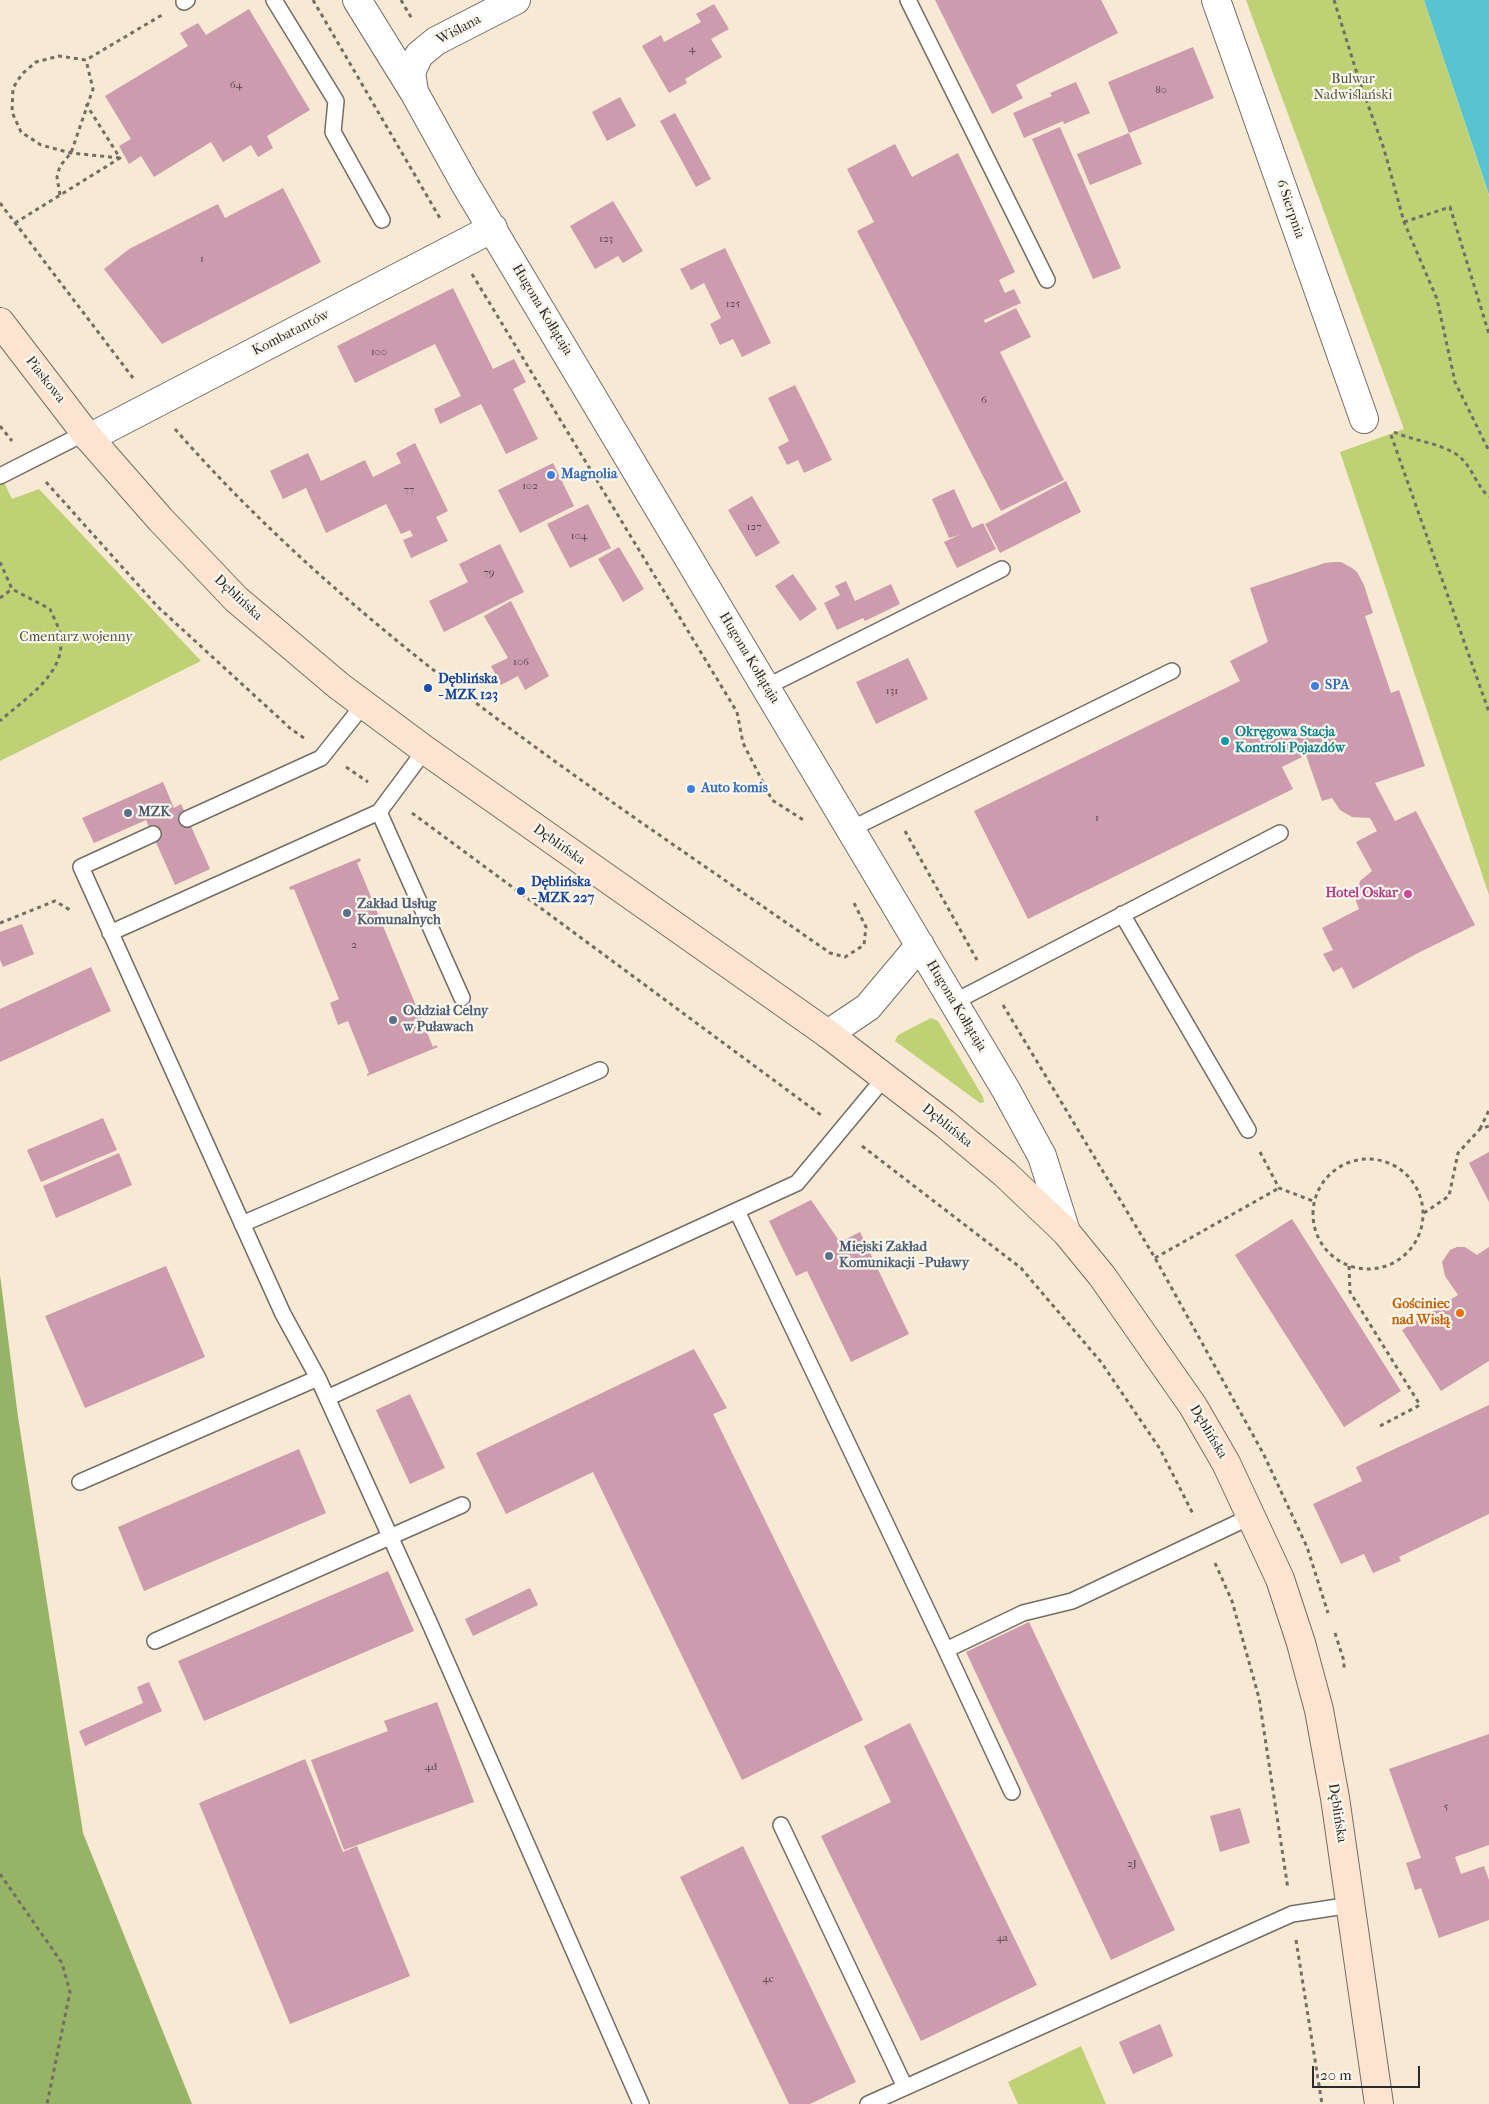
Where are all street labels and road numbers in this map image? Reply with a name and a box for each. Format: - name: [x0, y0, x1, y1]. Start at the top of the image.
- street label: Wiślana: [434, 11, 484, 49]
- street label: 6 Sierpnia: [1272, 177, 1308, 241]
- street label: Hugona Kołłątaja: [508, 261, 576, 359]
- street label: Kombatantów: [250, 306, 332, 360]
- street label: Piaskowa: [22, 353, 68, 407]
- street label: Dęblińska: [210, 571, 266, 625]
- street label: Hugona Kołłątaja: [715, 609, 783, 707]
- street label: Dęblińska: [530, 821, 588, 869]
- street label: Hugona Kołłątaja: [922, 957, 990, 1055]
- street label: Dęblińska: [918, 1101, 976, 1151]
- street label: Dęblińska: [1185, 1402, 1231, 1462]
- street label: Dęblińska: [1324, 1782, 1350, 1844]

